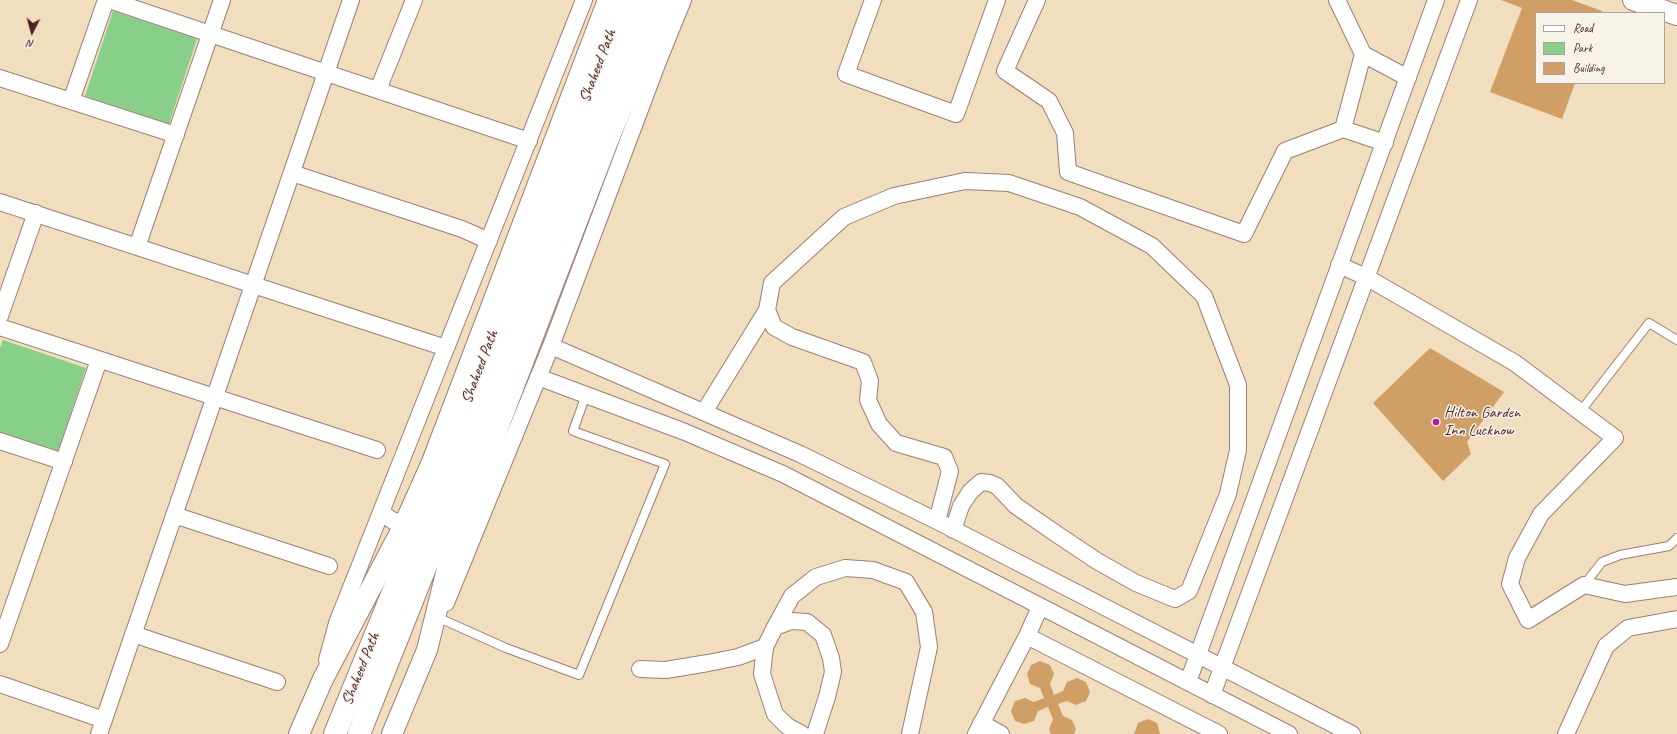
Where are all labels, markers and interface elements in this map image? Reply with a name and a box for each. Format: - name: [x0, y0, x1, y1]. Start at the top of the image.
- north arrow: [12, 12, 52, 52]
- legend: [1535, 12, 1665, 84]
- text: Road: [1573, 20, 1593, 36]
- street label: Shaheed Path: [575, 27, 621, 105]
- text: N: [27, 37, 35, 51]
- text: Park: [1573, 40, 1592, 56]
- text: Building: [1573, 60, 1605, 76]
- street label: Shaheed Path: [457, 328, 503, 406]
- place label: Hilton Garden Inn Lucknow: [1444, 403, 1520, 441]
- marker: Hilton Garden Inn Lucknow: [1431, 417, 1441, 427]
- street label: Shaheed Path: [338, 630, 384, 708]

